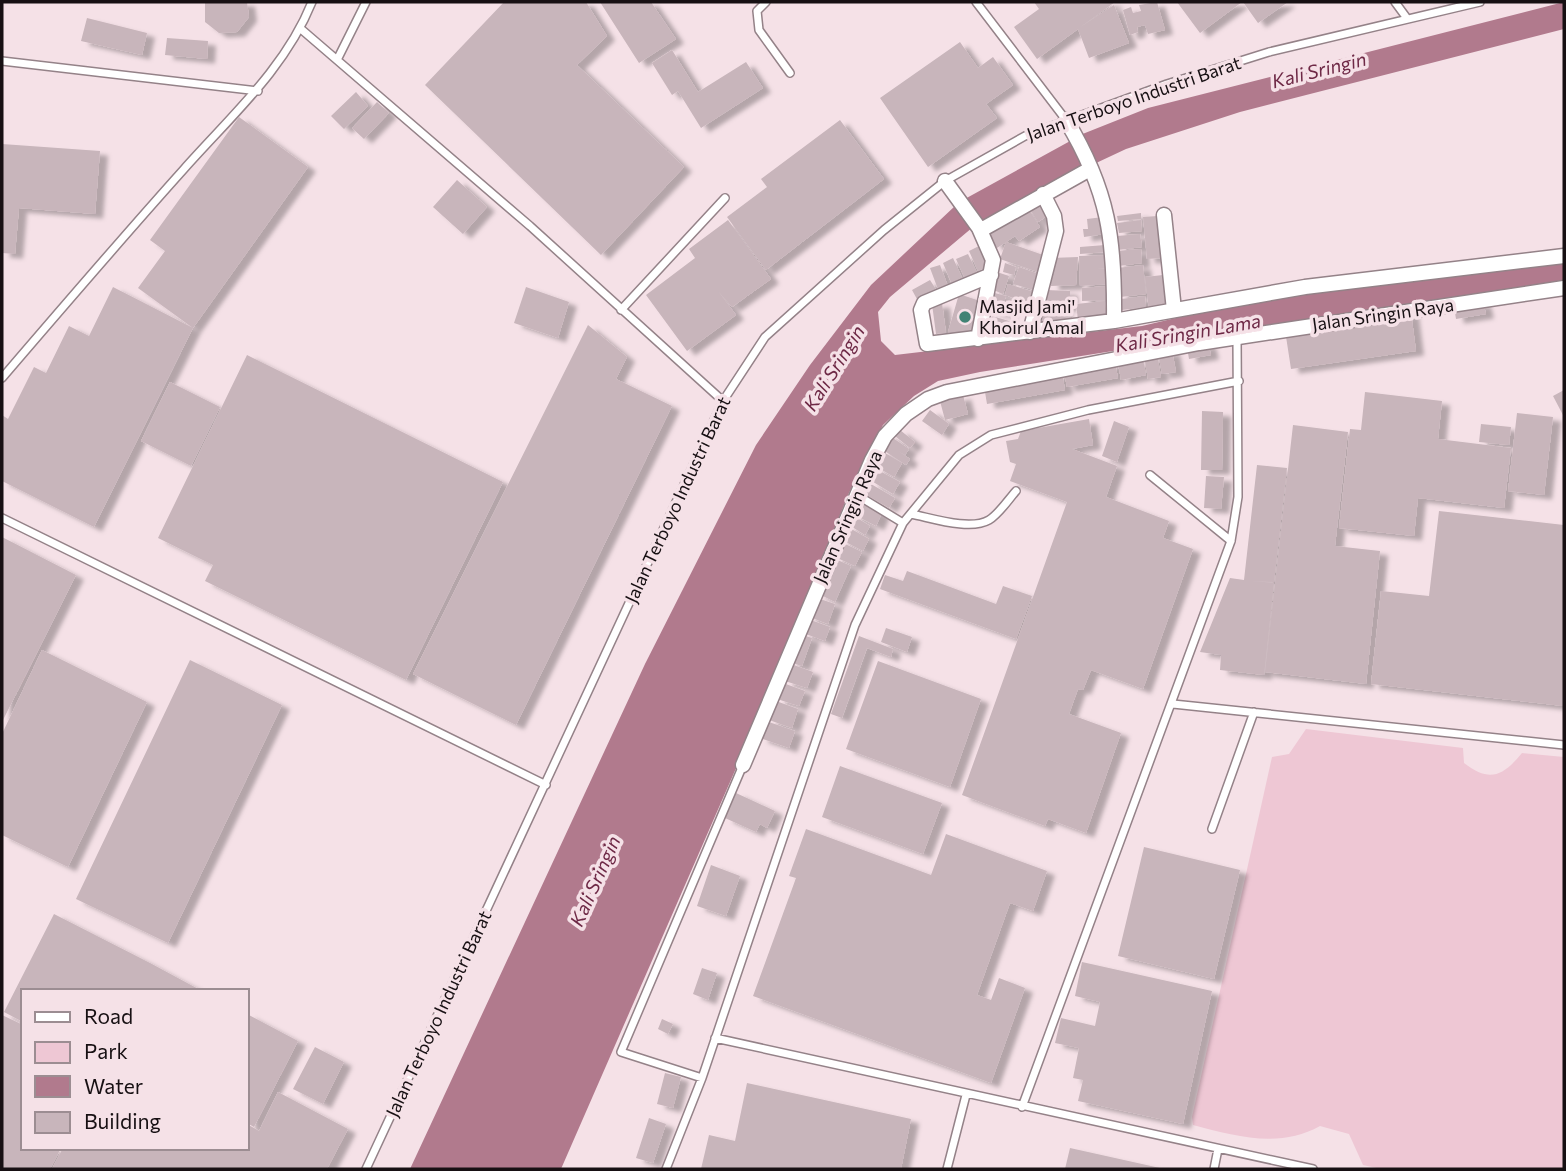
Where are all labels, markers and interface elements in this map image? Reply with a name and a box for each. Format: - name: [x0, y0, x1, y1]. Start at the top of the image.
- water label: Kali Sringin: [1269, 47, 1369, 92]
- street label: Jalan Terboyo Industri Barat: [1024, 51, 1244, 145]
- street label: Jalan Sringin Raya: [1311, 293, 1455, 335]
- place label: Masjid Jami' Khoirul Amal: [979, 295, 1084, 338]
- water label: Kali Sringin Lama: [1113, 308, 1263, 357]
- marker: Masjid Jami' Khoirul Amal: [957, 309, 973, 325]
- water label: Kali Sringin: [798, 321, 869, 415]
- street label: Jalan Terboyo Industri Barat: [620, 393, 735, 606]
- street label: Jalan Sringin Raya: [808, 447, 886, 586]
- water label: Kali Sringin: [564, 832, 625, 930]
- street label: Jalan Terboyo Industri Barat: [381, 907, 496, 1120]
- legend: [21, 989, 248, 1150]
- text: Road: [84, 1003, 133, 1028]
- text: Park: [84, 1038, 128, 1063]
- text: Water: [84, 1073, 143, 1098]
- text: Building: [84, 1108, 161, 1133]

